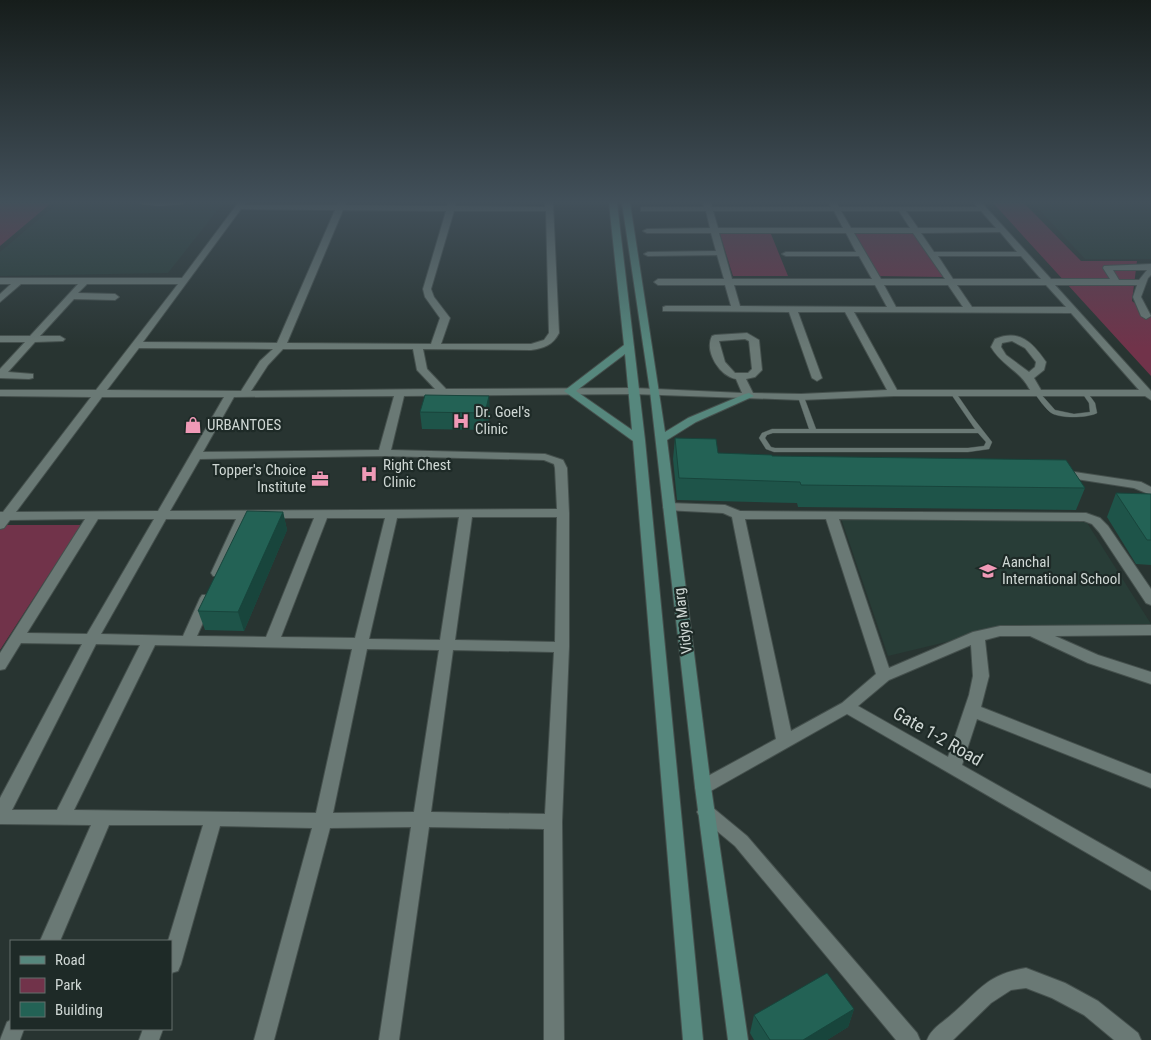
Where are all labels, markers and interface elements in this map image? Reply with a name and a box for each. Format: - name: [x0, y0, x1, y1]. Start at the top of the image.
- place label: Dr. Goel's Clinic: [475, 403, 531, 438]
- hospital icon: Dr. Goel's Clinic: [451, 411, 471, 431]
- shop icon: URBANTOES: [183, 415, 203, 435]
- place label: URBANTOES: [207, 416, 281, 434]
- place label: Right Chest Clinic: [383, 456, 451, 491]
- place label: Topper's Choice Institute: [212, 461, 306, 496]
- hospital icon: Right Chest Clinic: [359, 464, 379, 484]
- office icon: Topper's Choice Institute: [310, 469, 330, 489]
- place label: Aanchal International School: [1002, 553, 1121, 588]
- school or university icon: Aanchal International School: [978, 561, 998, 581]
- street label: Vidya Marg: [670, 587, 696, 655]
- street label: Gate 1-2 Road: [890, 702, 986, 770]
- legend: [10, 940, 172, 1030]
- text: Road: [55, 951, 85, 969]
- text: Park: [55, 976, 82, 994]
- text: Building: [55, 1001, 103, 1019]

